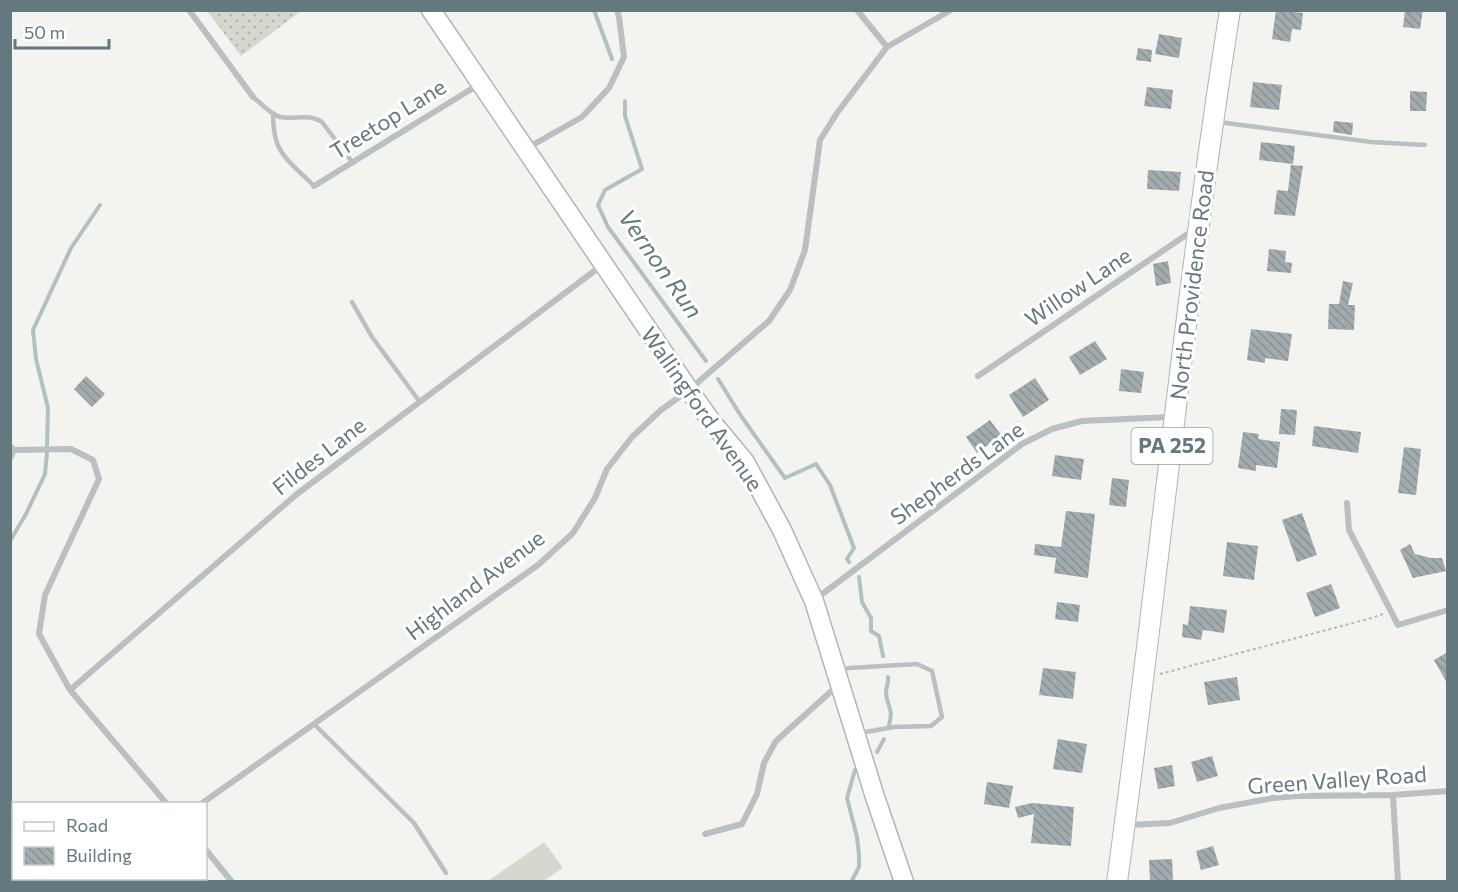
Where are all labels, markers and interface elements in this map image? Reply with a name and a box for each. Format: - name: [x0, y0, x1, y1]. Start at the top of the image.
- scale bar: [15, 12, 110, 50]
- text: 50 m: [24, 21, 65, 43]
- street label: Treetop Lane: [325, 72, 451, 165]
- street label: North Providence Road: [1164, 169, 1219, 401]
- water label: Vernon Run: [613, 203, 709, 323]
- street label: Willow Lane: [1020, 241, 1136, 332]
- street label: Wallingford Avenue: [636, 321, 769, 496]
- street label: Fildes Lane: [267, 411, 371, 500]
- street label: Shepherds Lane: [885, 415, 1029, 530]
- road number: PA 252: [1132, 428, 1212, 464]
- street label: Highland Avenue: [400, 524, 549, 646]
- street label: Green Valley Road: [1246, 760, 1427, 799]
- legend: [12, 802, 207, 880]
- text: Road: [66, 814, 108, 836]
- text: Building: [66, 844, 132, 866]

